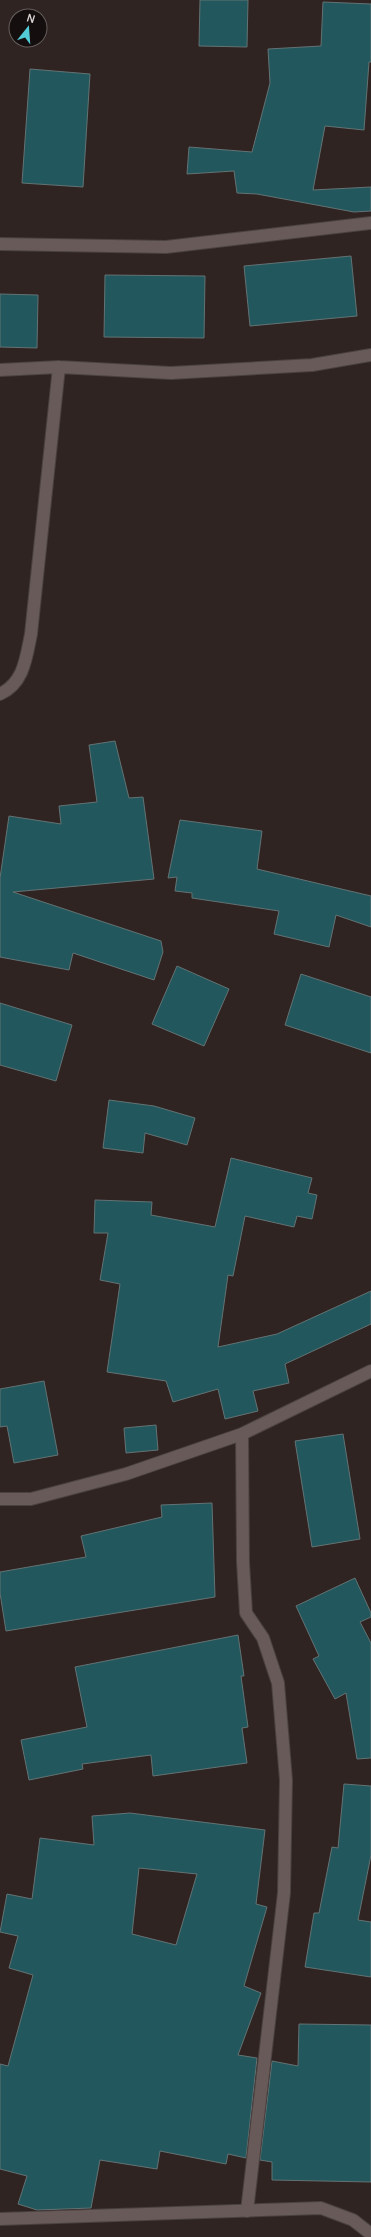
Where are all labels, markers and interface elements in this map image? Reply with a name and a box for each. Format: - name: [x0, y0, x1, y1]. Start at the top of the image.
- north arrow: [8, 8, 48, 48]
- text: N: [25, 10, 37, 26]

